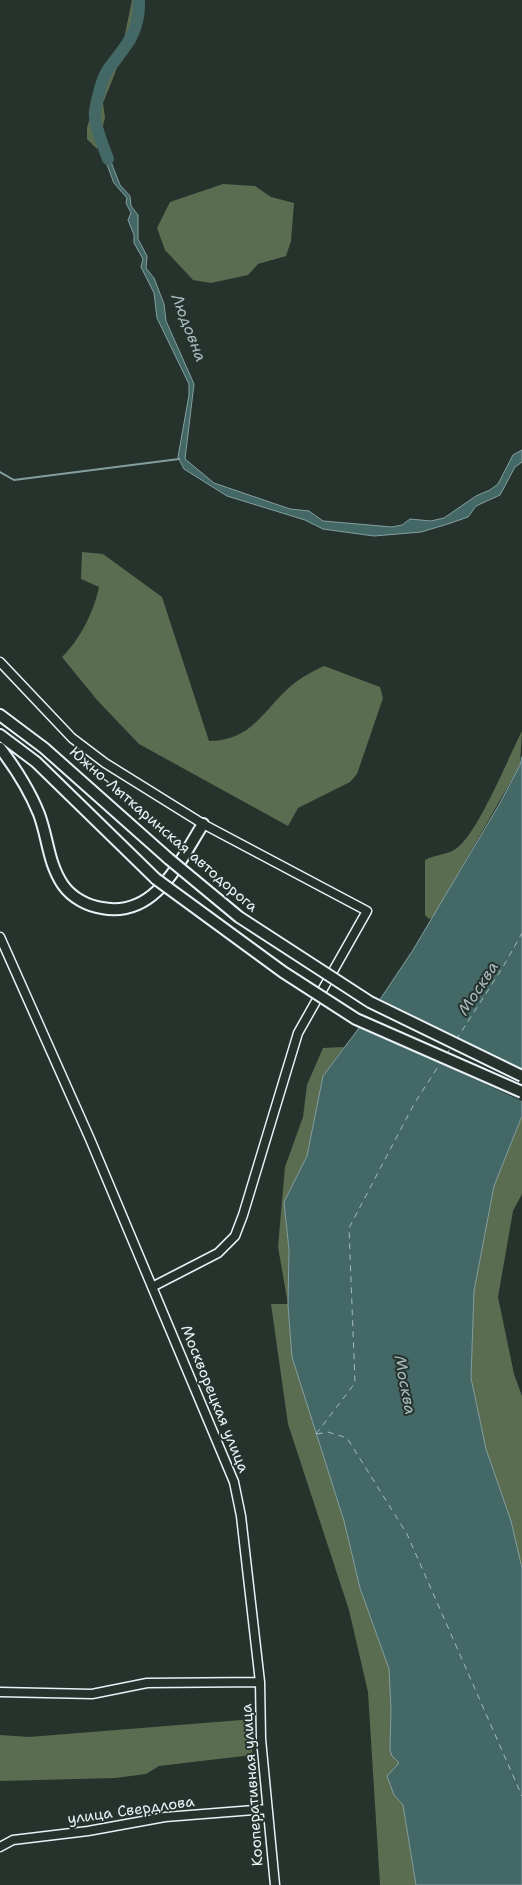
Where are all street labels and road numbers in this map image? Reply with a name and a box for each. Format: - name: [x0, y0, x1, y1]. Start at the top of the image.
- street label: Южно-Лыткаринская автодорога: [65, 743, 261, 917]
- street label: Москворецкая улица: [176, 1323, 252, 1475]
- street label: Кооперативная улица: [238, 1703, 268, 1867]
- street label: улица Свердлова: [66, 1793, 196, 1829]

